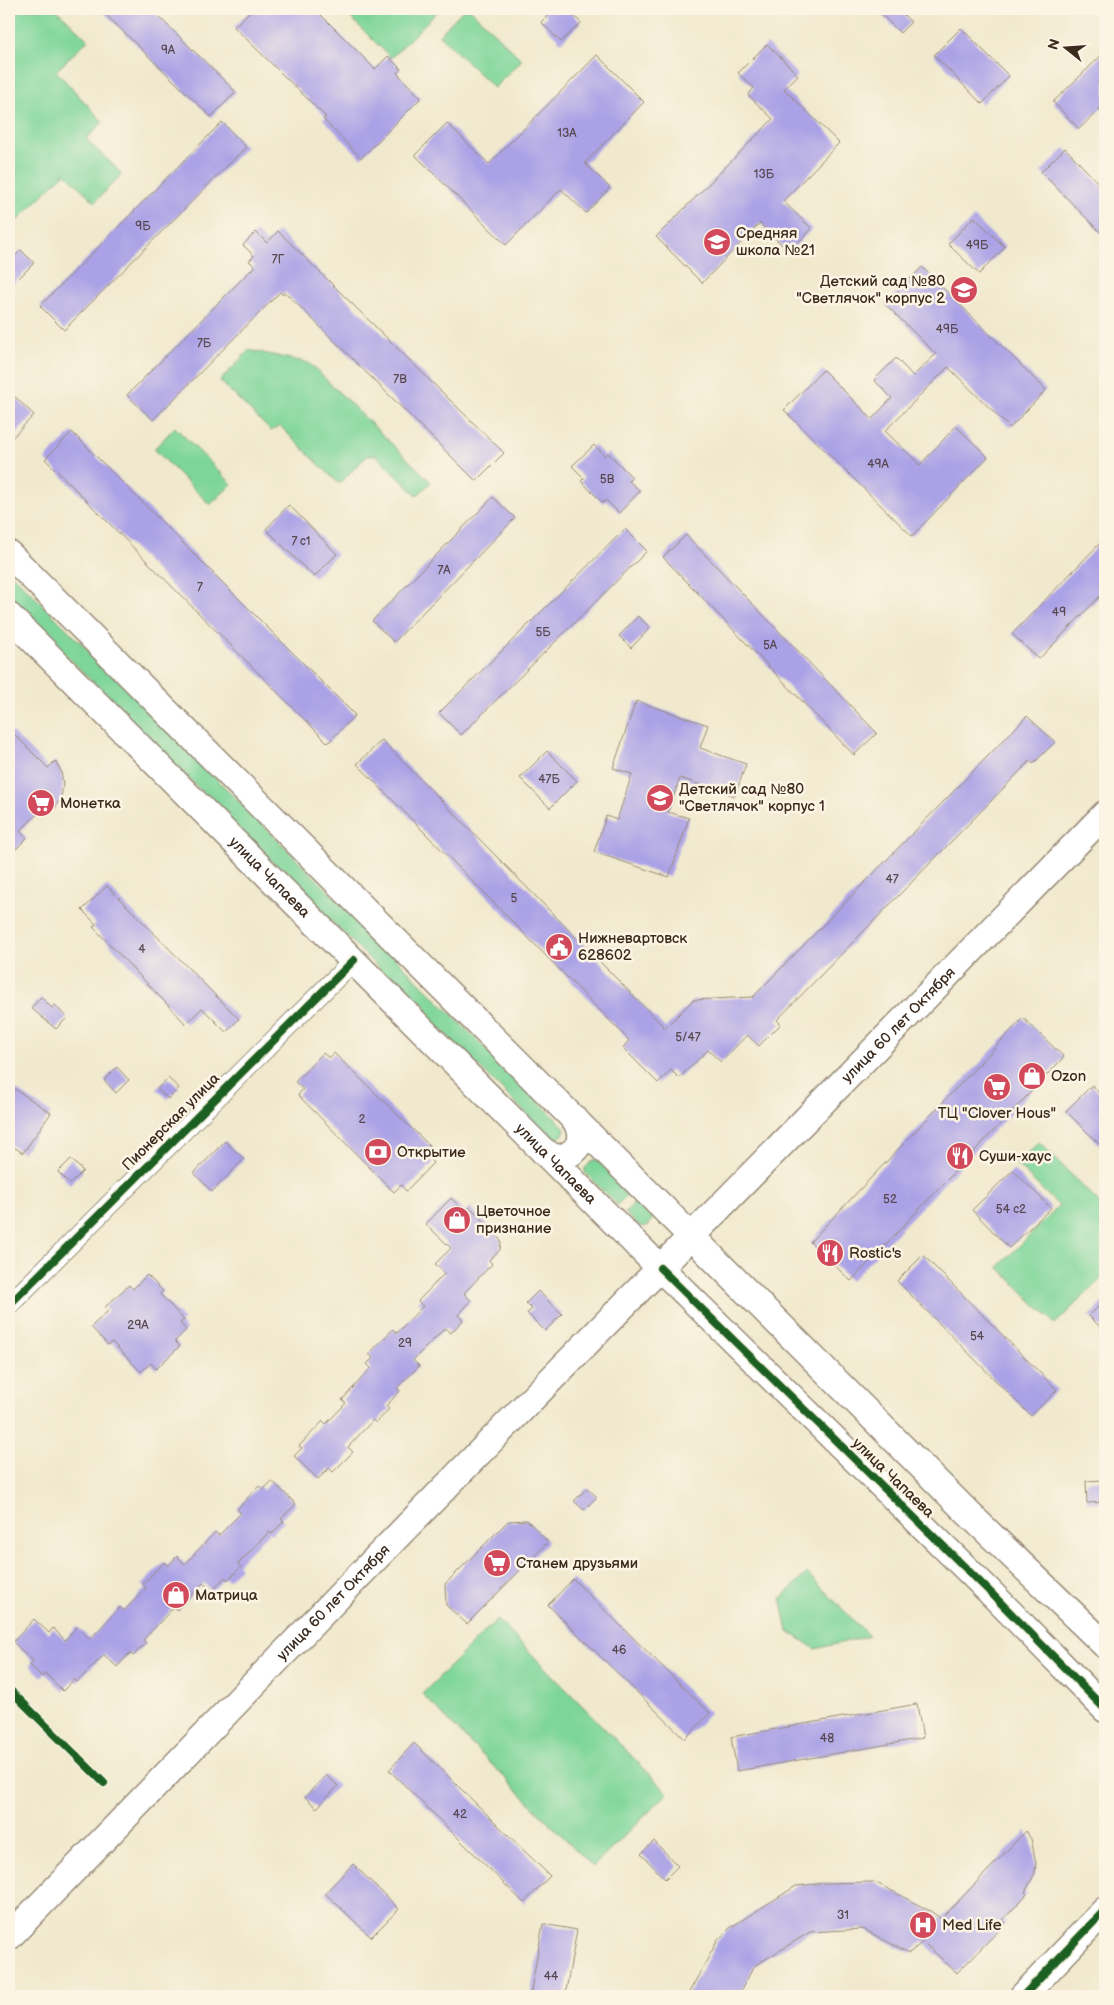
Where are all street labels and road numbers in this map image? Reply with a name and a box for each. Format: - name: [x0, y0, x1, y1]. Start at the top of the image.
- street label: улица Чапаева: [225, 833, 314, 922]
- street label: улица 60 лет Октября: [837, 963, 959, 1087]
- street label: Пионерская улица: [118, 1069, 224, 1175]
- street label: улица Чапаева: [511, 1119, 601, 1208]
- street label: улица Чапаева: [848, 1434, 938, 1522]
- street label: улица 60 лет Октября: [273, 1540, 394, 1664]

